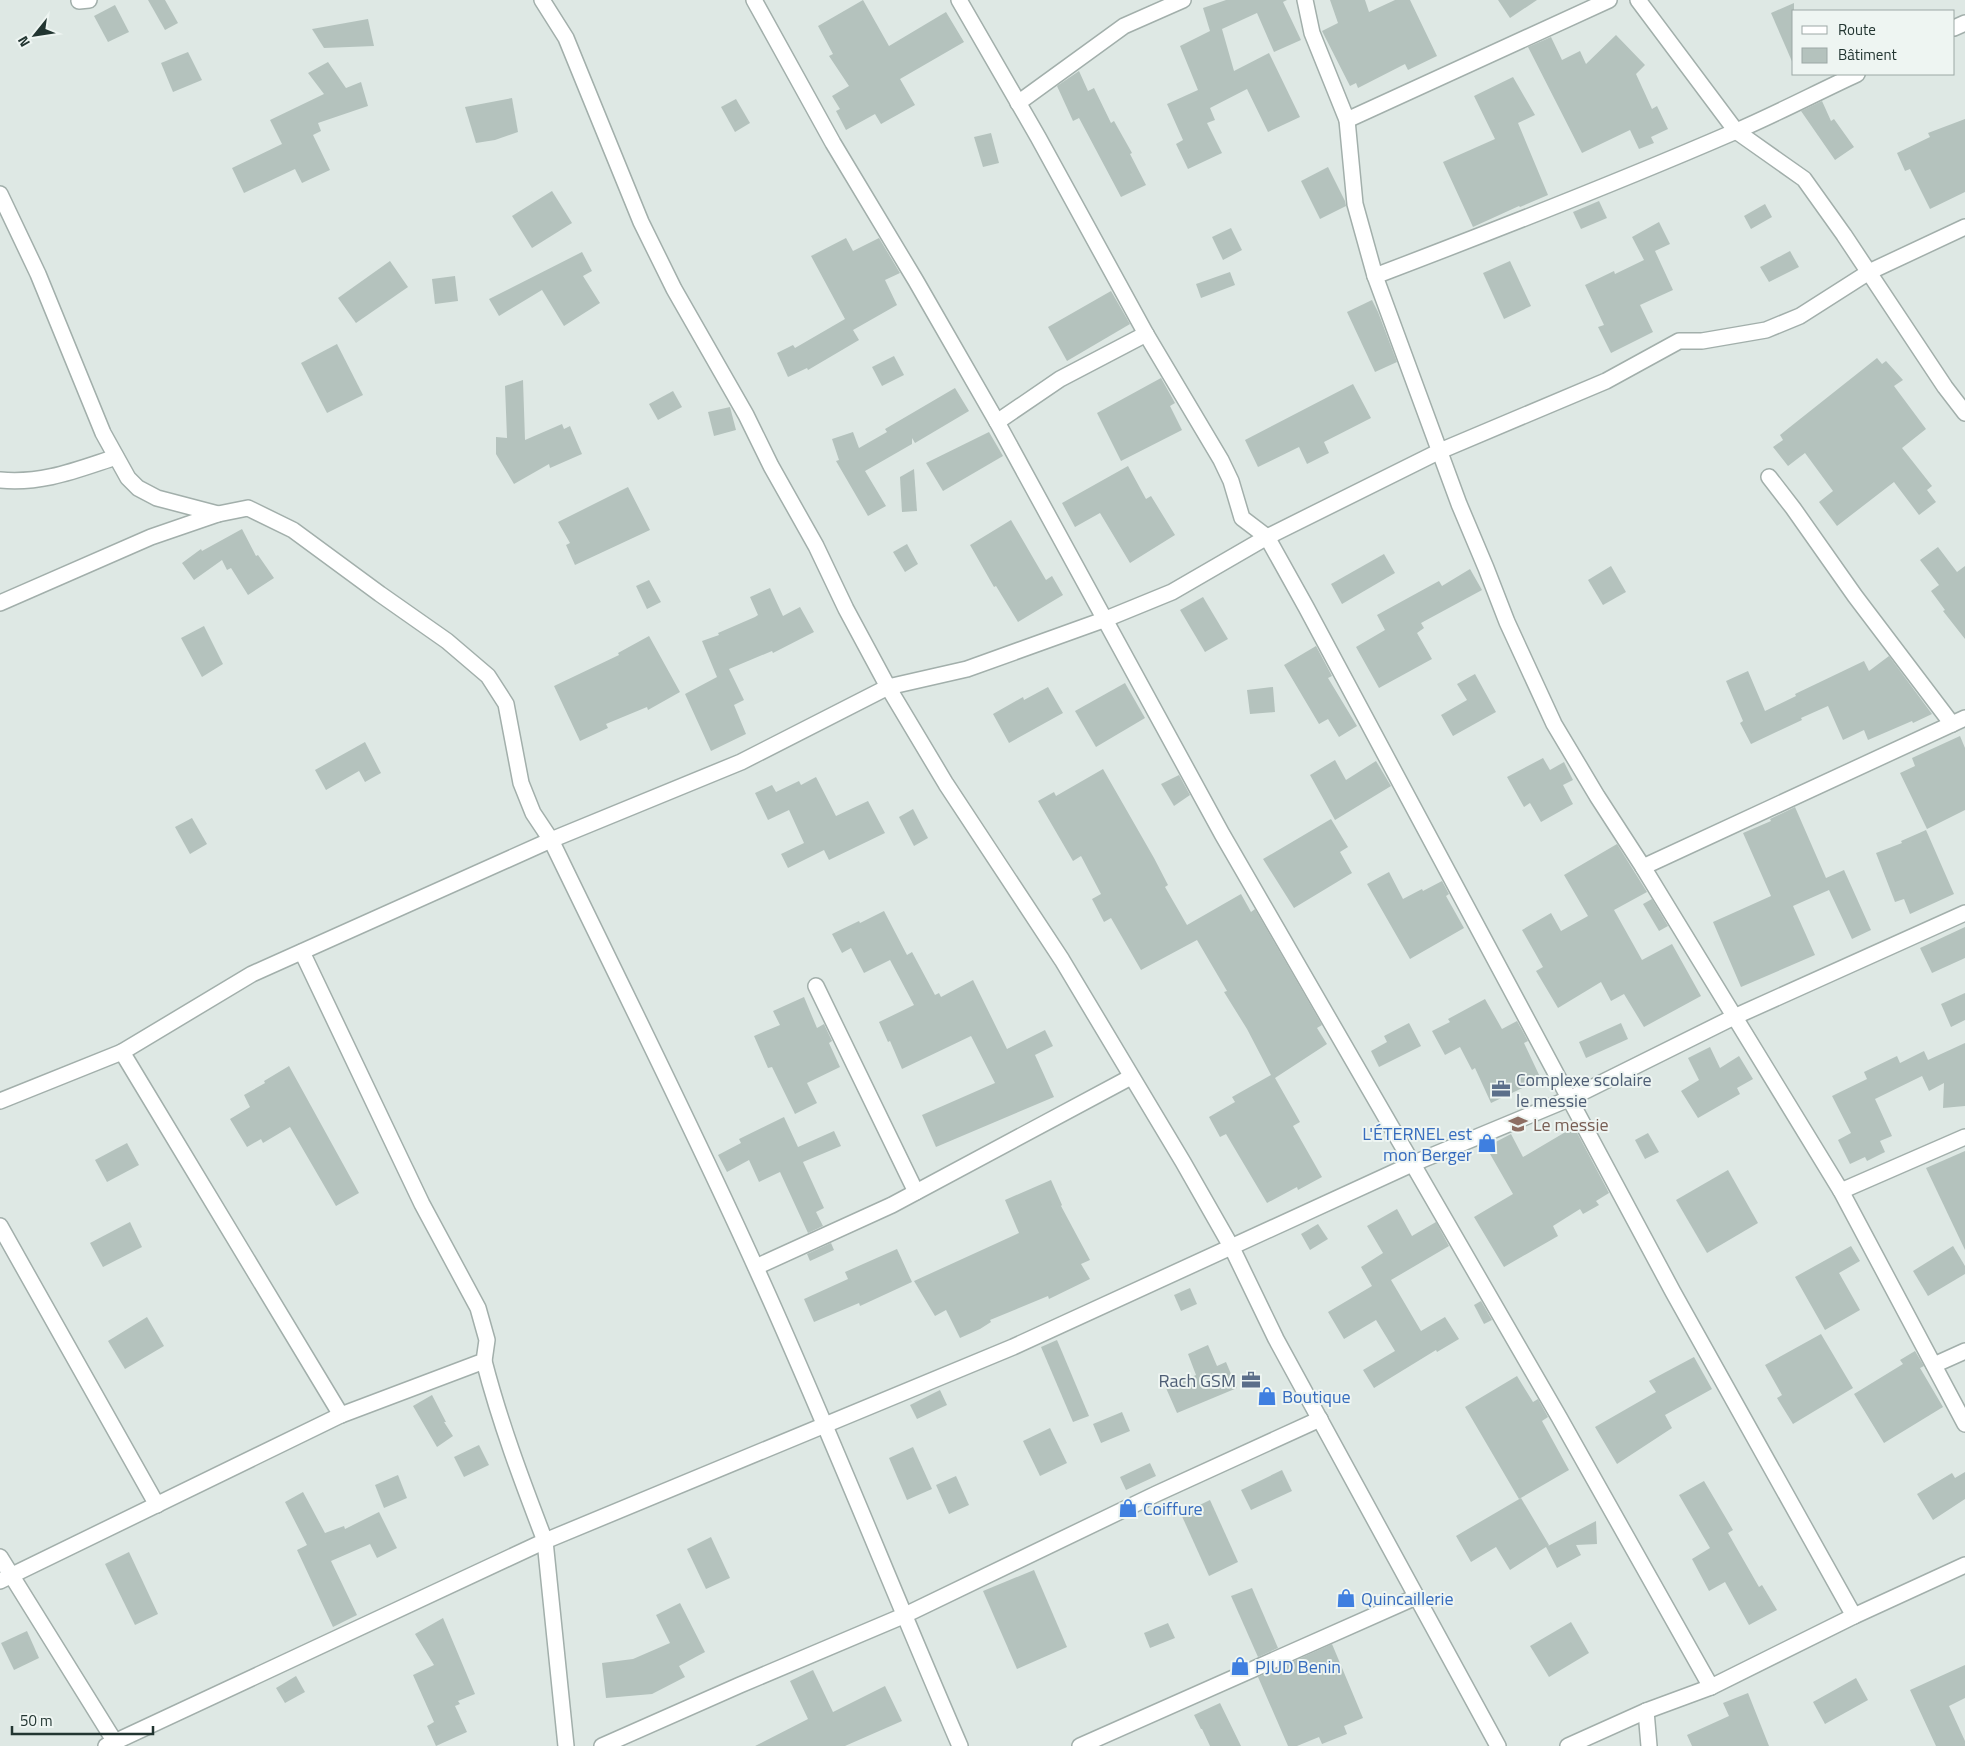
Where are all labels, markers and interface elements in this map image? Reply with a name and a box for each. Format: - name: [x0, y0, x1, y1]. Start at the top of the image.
- north arrow: [10, 10, 60, 60]
- legend: [1792, 10, 1955, 75]
- text: Route: [1838, 18, 1876, 41]
- text: N: [12, 32, 35, 51]
- text: Bâtiment: [1838, 43, 1897, 66]
- place label: Complexe scolaire le messie: [1516, 1066, 1652, 1114]
- office icon: Complexe scolaire le messie: [1490, 1078, 1512, 1100]
- place label: Le messie: [1533, 1111, 1609, 1138]
- school or university icon: Le messie: [1507, 1113, 1529, 1135]
- place label: L'ÉTERNEL est mon Berger: [1362, 1120, 1473, 1168]
- shop icon: L'ÉTERNEL est mon Berger: [1476, 1132, 1498, 1154]
- place label: Rach GSM: [1158, 1367, 1236, 1394]
- office icon: Rach GSM: [1240, 1369, 1262, 1391]
- place label: Boutique: [1282, 1383, 1351, 1410]
- shop icon: Boutique: [1256, 1385, 1278, 1407]
- place label: Coiffure: [1143, 1495, 1203, 1522]
- shop icon: Coiffure: [1117, 1497, 1139, 1519]
- place label: Quincaillerie: [1361, 1585, 1454, 1612]
- shop icon: Quincaillerie: [1335, 1587, 1357, 1609]
- place label: PJUD Benin: [1255, 1653, 1341, 1680]
- shop icon: PJUD Benin: [1229, 1655, 1251, 1677]
- scale bar: [12, 1704, 154, 1736]
- text: 50 m: [20, 1709, 53, 1732]

